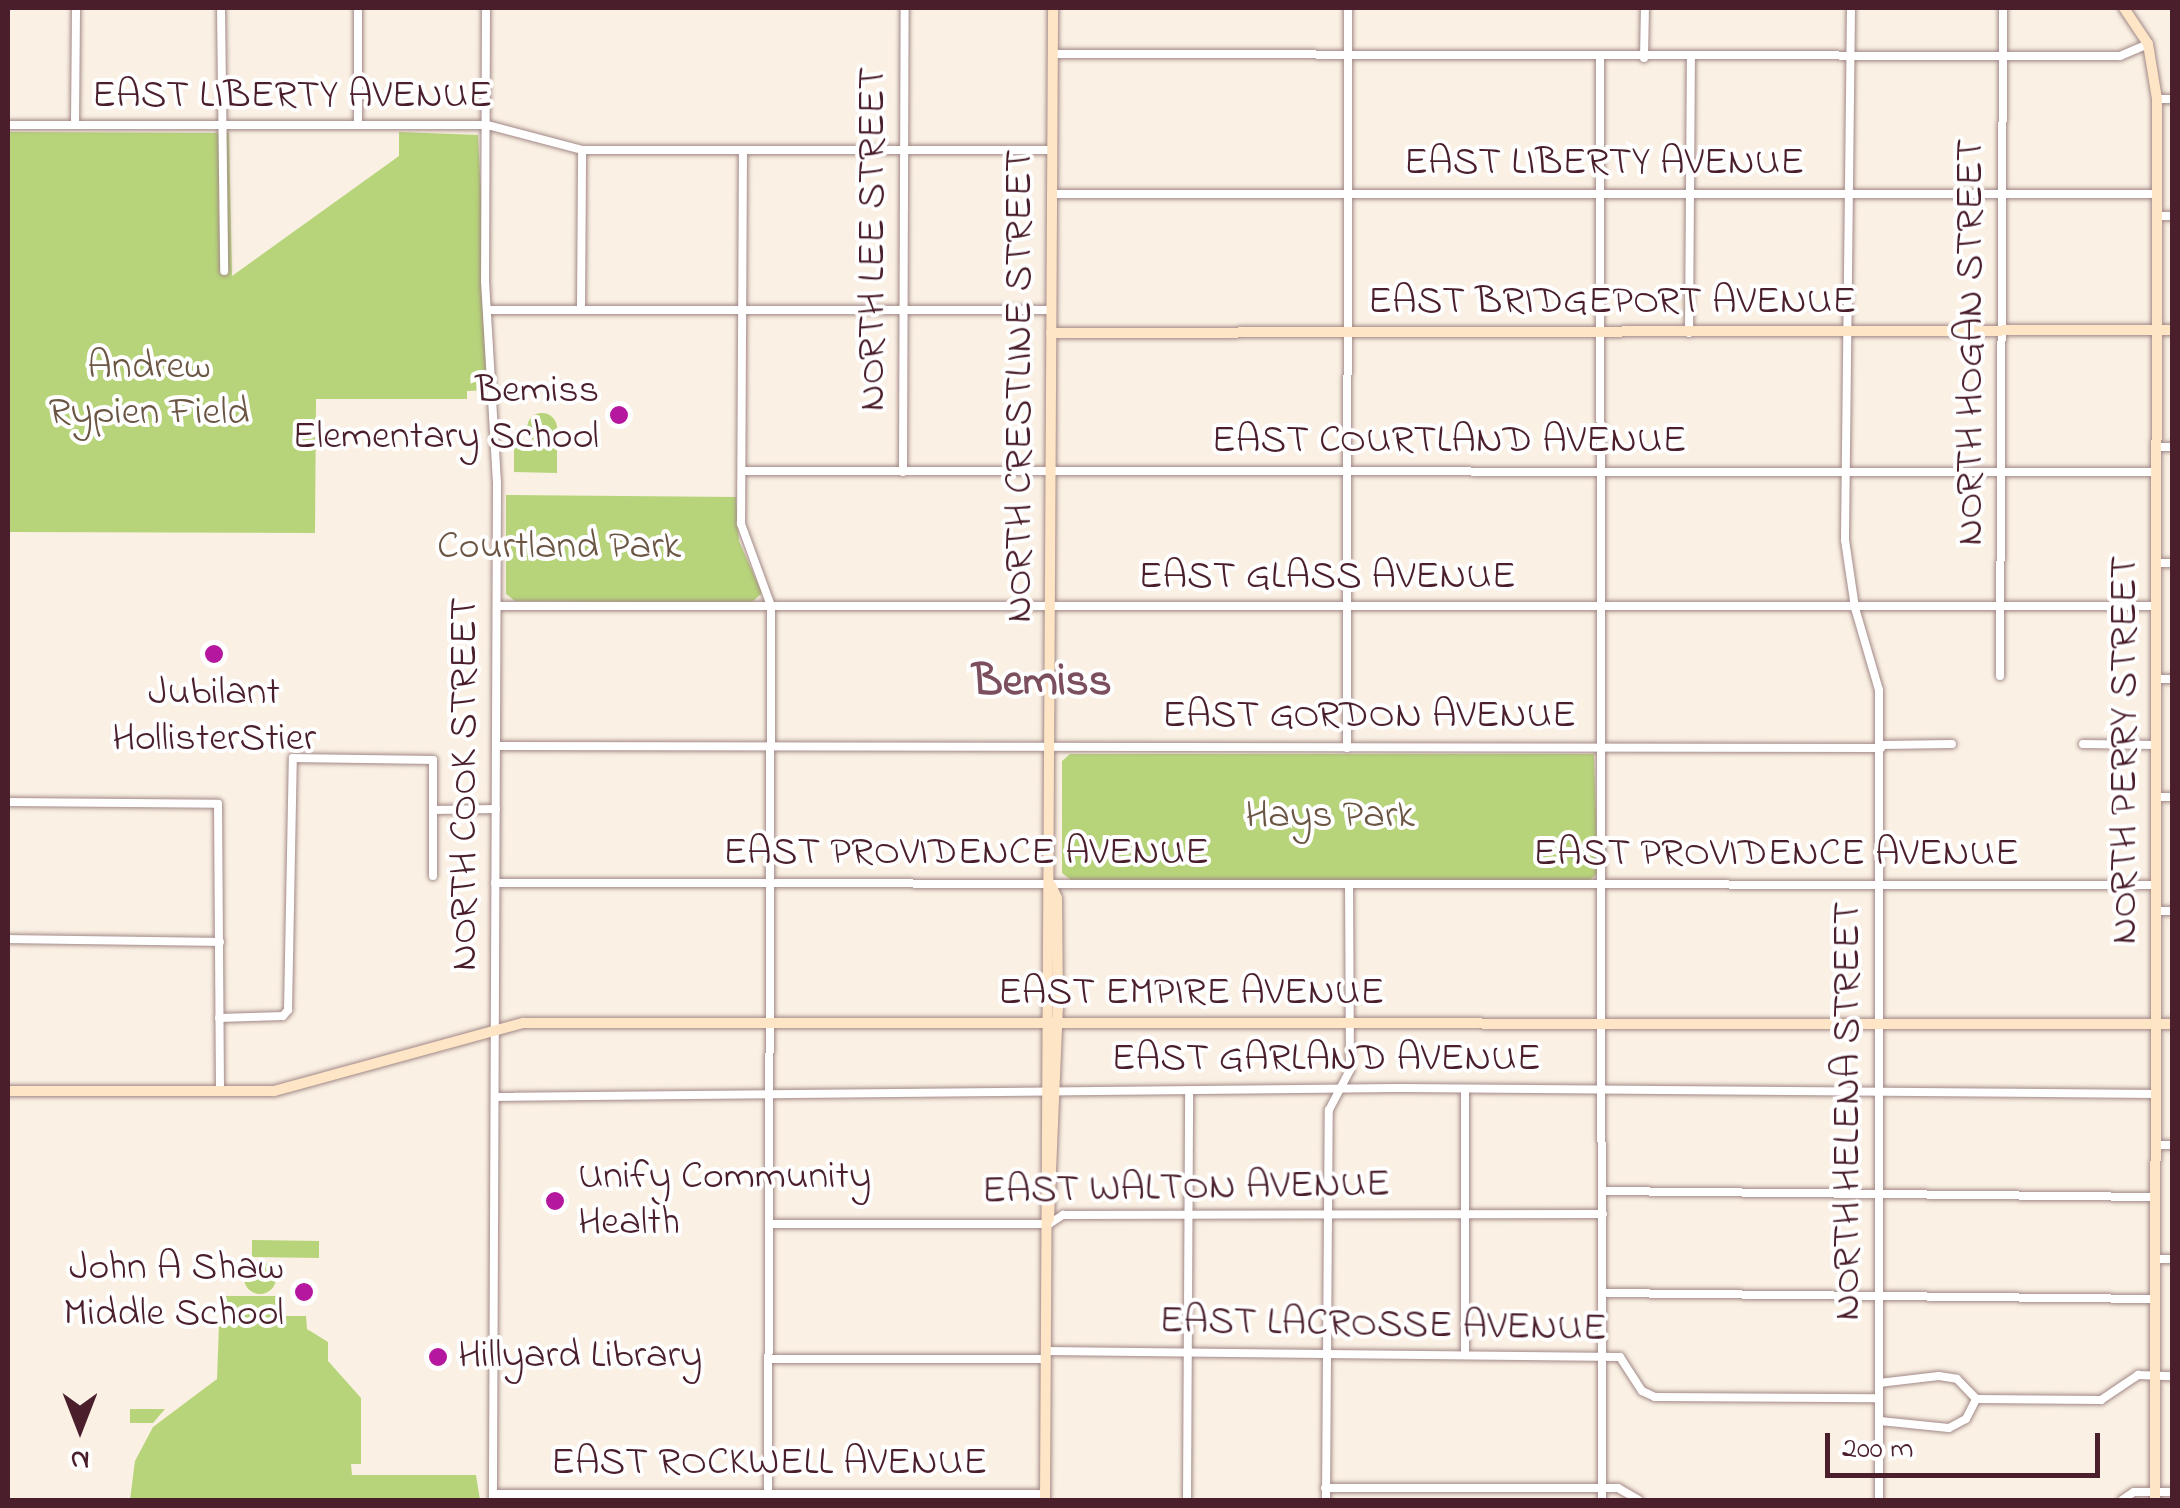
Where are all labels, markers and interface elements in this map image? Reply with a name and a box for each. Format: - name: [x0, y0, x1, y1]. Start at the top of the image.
- street label: NORTH LEE STREET: [850, 67, 898, 411]
- street label: EAST LIBERTY AVENUE: [92, 73, 492, 121]
- street label: NORTH HOGAN STREET: [1948, 138, 1996, 546]
- street label: EAST LIBERTY AVENUE: [1404, 140, 1804, 188]
- street label: NORTH CRESTLINE STREET: [997, 149, 1045, 623]
- street label: EAST BRIDGEPORT AVENUE: [1368, 279, 1856, 327]
- park label: Andrew Rypien Field: [48, 344, 250, 438]
- place label: Bemiss Elementary School: [292, 368, 599, 462]
- marker: Bemiss Elementary School: [608, 404, 630, 426]
- street label: EAST COURTLAND AVENUE: [1212, 418, 1686, 466]
- park label: Courtland Park: [437, 524, 681, 572]
- street label: EAST GLASS AVENUE: [1138, 554, 1516, 602]
- street label: NORTH PERRY STREET: [2102, 556, 2150, 944]
- street label: NORTH COOK STREET: [442, 597, 490, 971]
- marker: Jubilant HollisterStier: [203, 643, 225, 665]
- district label: Bemiss: [972, 657, 1112, 711]
- place label: Jubilant HollisterStier: [112, 670, 316, 764]
- street label: EAST GORDON AVENUE: [1162, 693, 1576, 741]
- park label: Hays Park: [1245, 793, 1415, 841]
- street label: EAST PROVIDENCE AVENUE: [723, 830, 1209, 878]
- street label: EAST PROVIDENCE AVENUE: [1533, 831, 2019, 879]
- street label: NORTH HELENA STREET: [1825, 901, 1873, 1321]
- street label: EAST EMPIRE AVENUE: [998, 970, 1384, 1018]
- street label: EAST GARLAND AVENUE: [1111, 1036, 1541, 1084]
- place label: Unify Community Health: [578, 1154, 871, 1248]
- street label: EAST WALTON AVENUE: [981, 1161, 1391, 1217]
- marker: Unify Community Health: [542, 1188, 568, 1214]
- place label: John A Shaw Middle School: [63, 1245, 284, 1339]
- marker: John A Shaw Middle School: [293, 1281, 315, 1303]
- street label: EAST LACROSSE AVENUE: [1159, 1298, 1607, 1354]
- place label: Hillyard Library: [458, 1333, 702, 1381]
- marker: Hillyard Library: [427, 1346, 449, 1368]
- north arrow: [30, 1378, 130, 1478]
- scale bar: [1830, 1413, 2105, 1475]
- text: 200 m: [1842, 1428, 1914, 1472]
- text: N: [71, 1438, 89, 1479]
- street label: EAST ROCKWELL AVENUE: [551, 1440, 987, 1488]

